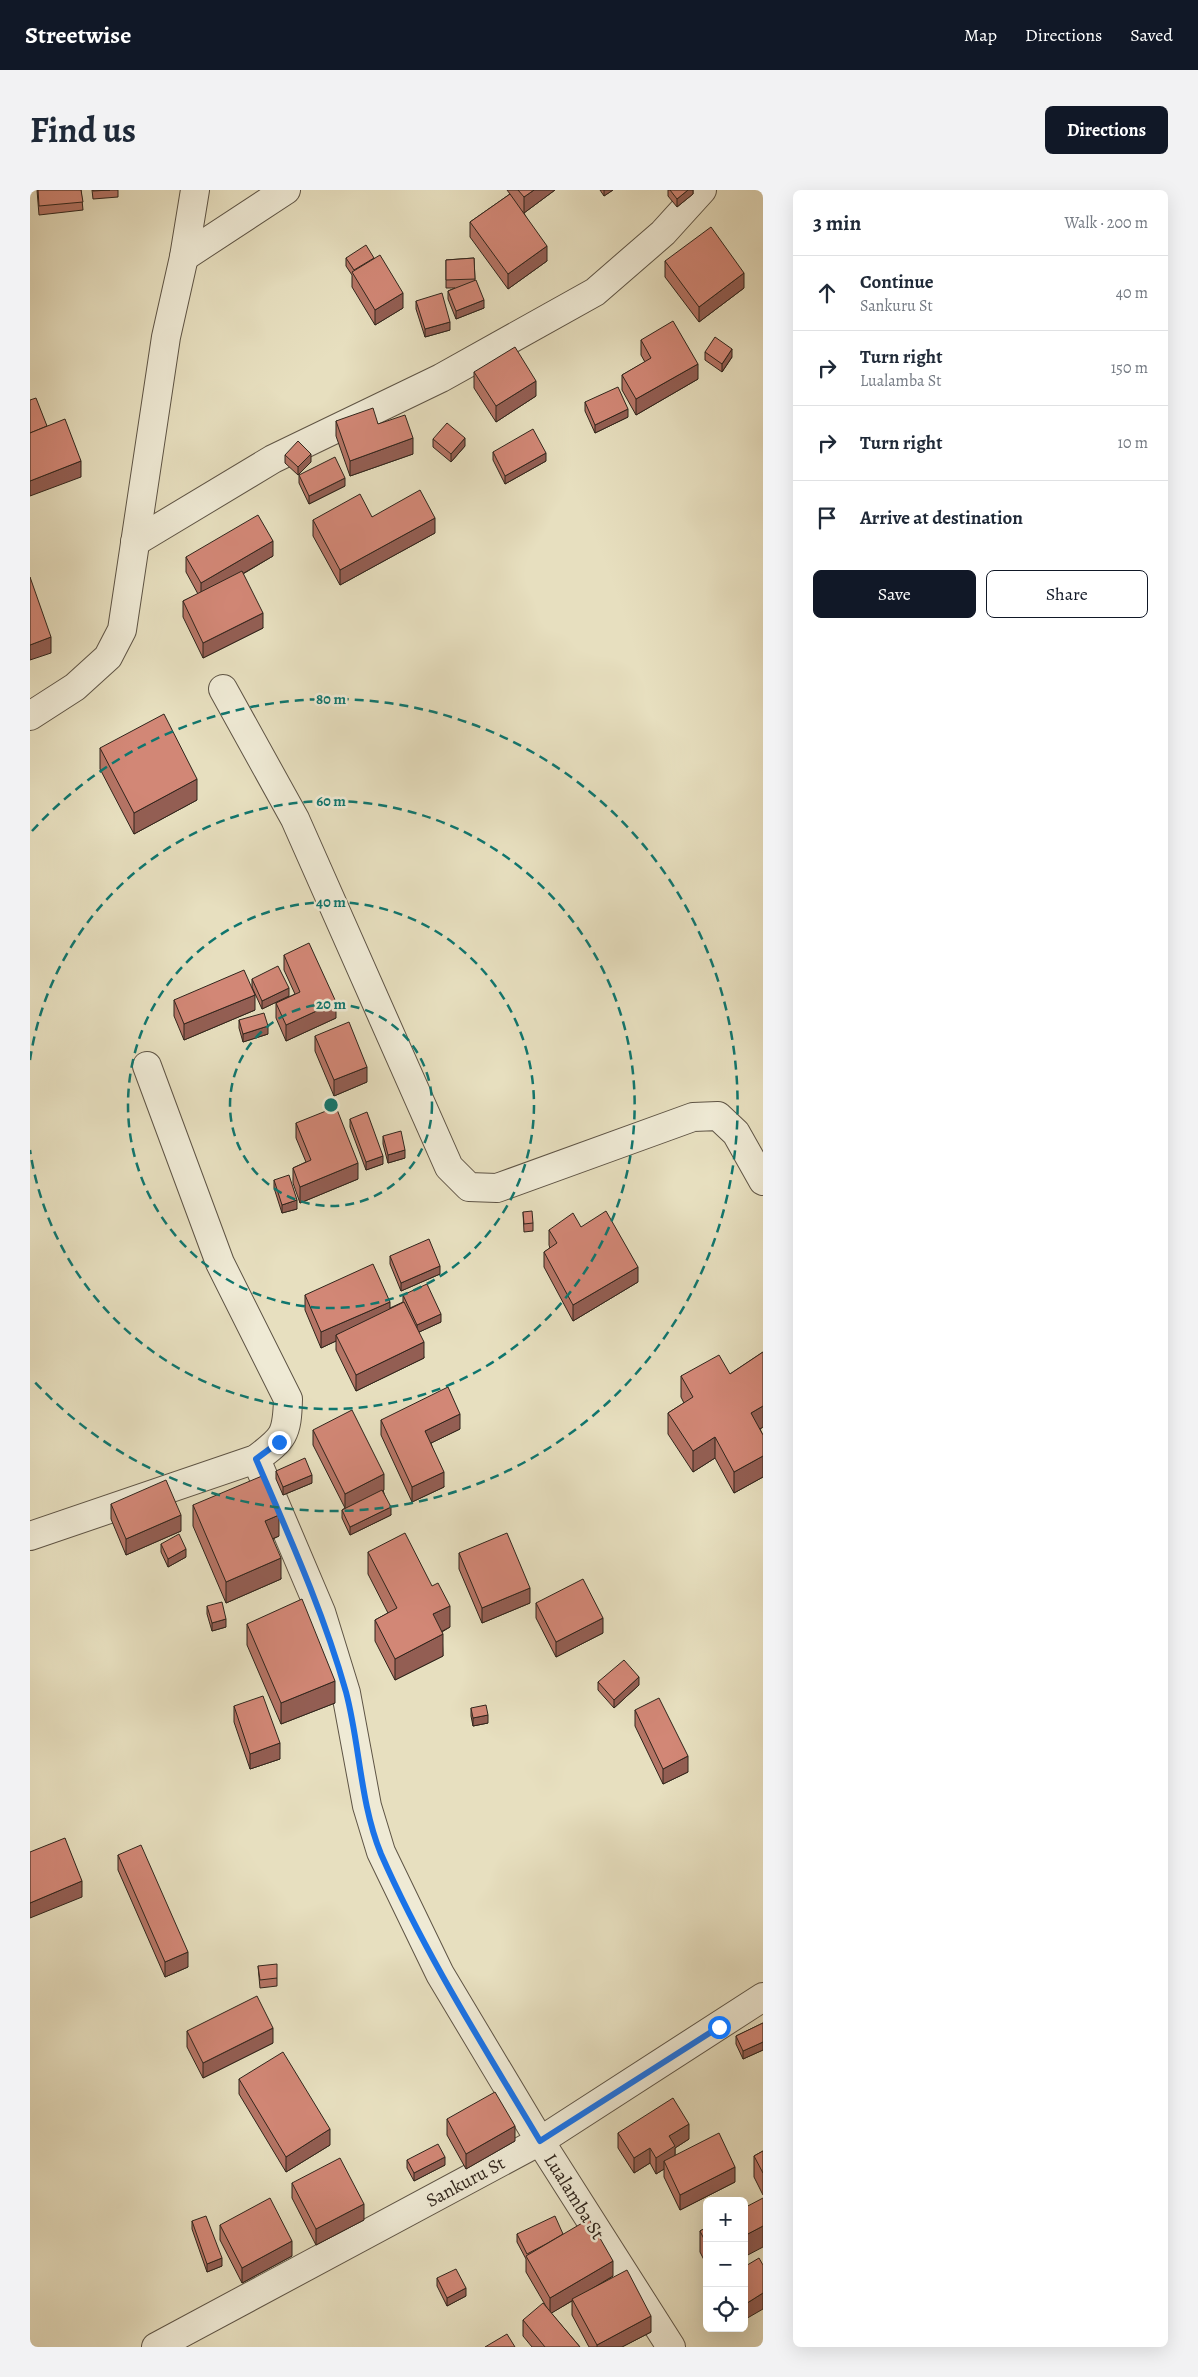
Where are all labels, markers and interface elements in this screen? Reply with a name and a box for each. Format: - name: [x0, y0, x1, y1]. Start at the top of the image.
- text: Streetwise: [25, 19, 131, 51]
- text: Map: [964, 23, 997, 47]
- text: Directions: [1025, 23, 1102, 47]
- text: Saved: [1130, 23, 1173, 47]
- text: Find us: [30, 106, 136, 154]
- button: Directions: [1045, 106, 1168, 154]
- text: 3 min: [813, 209, 861, 237]
- text: Walk · 200 m: [1064, 212, 1148, 234]
- text: Continue: [860, 269, 934, 295]
- icon: ahead: [813, 279, 841, 307]
- text: 40 m: [1116, 282, 1148, 304]
- text: Sankuru St: [860, 295, 933, 317]
- text: Turn right: [860, 344, 942, 370]
- icon: right: [813, 354, 841, 382]
- text: 150 m: [1111, 357, 1148, 379]
- text: Lualamba St: [860, 370, 941, 392]
- icon: right: [813, 429, 841, 457]
- text: Turn right: [860, 430, 942, 456]
- text: 10 m: [1118, 432, 1148, 454]
- icon: arrive: [813, 504, 841, 532]
- text: Arrive at destination: [860, 505, 1023, 531]
- button: Save: [813, 570, 976, 618]
- button: Share: [986, 570, 1148, 618]
- text: 80 m: [316, 689, 346, 709]
- text: 60 m: [316, 791, 346, 811]
- text: 40 m: [316, 892, 346, 912]
- text: 20 m: [316, 994, 346, 1014]
- centre of rings: [322, 1096, 340, 1114]
- route end: [268, 1431, 291, 1454]
- route start: [708, 2016, 731, 2039]
- street label: Lualamba St: [538, 2149, 611, 2244]
- street label: Sankuru St: [421, 2150, 510, 2214]
- map controls: [703, 2197, 748, 2332]
- button: +: [703, 2197, 748, 2242]
- button: −: [703, 2242, 748, 2287]
- button: locate: [703, 2287, 748, 2332]

